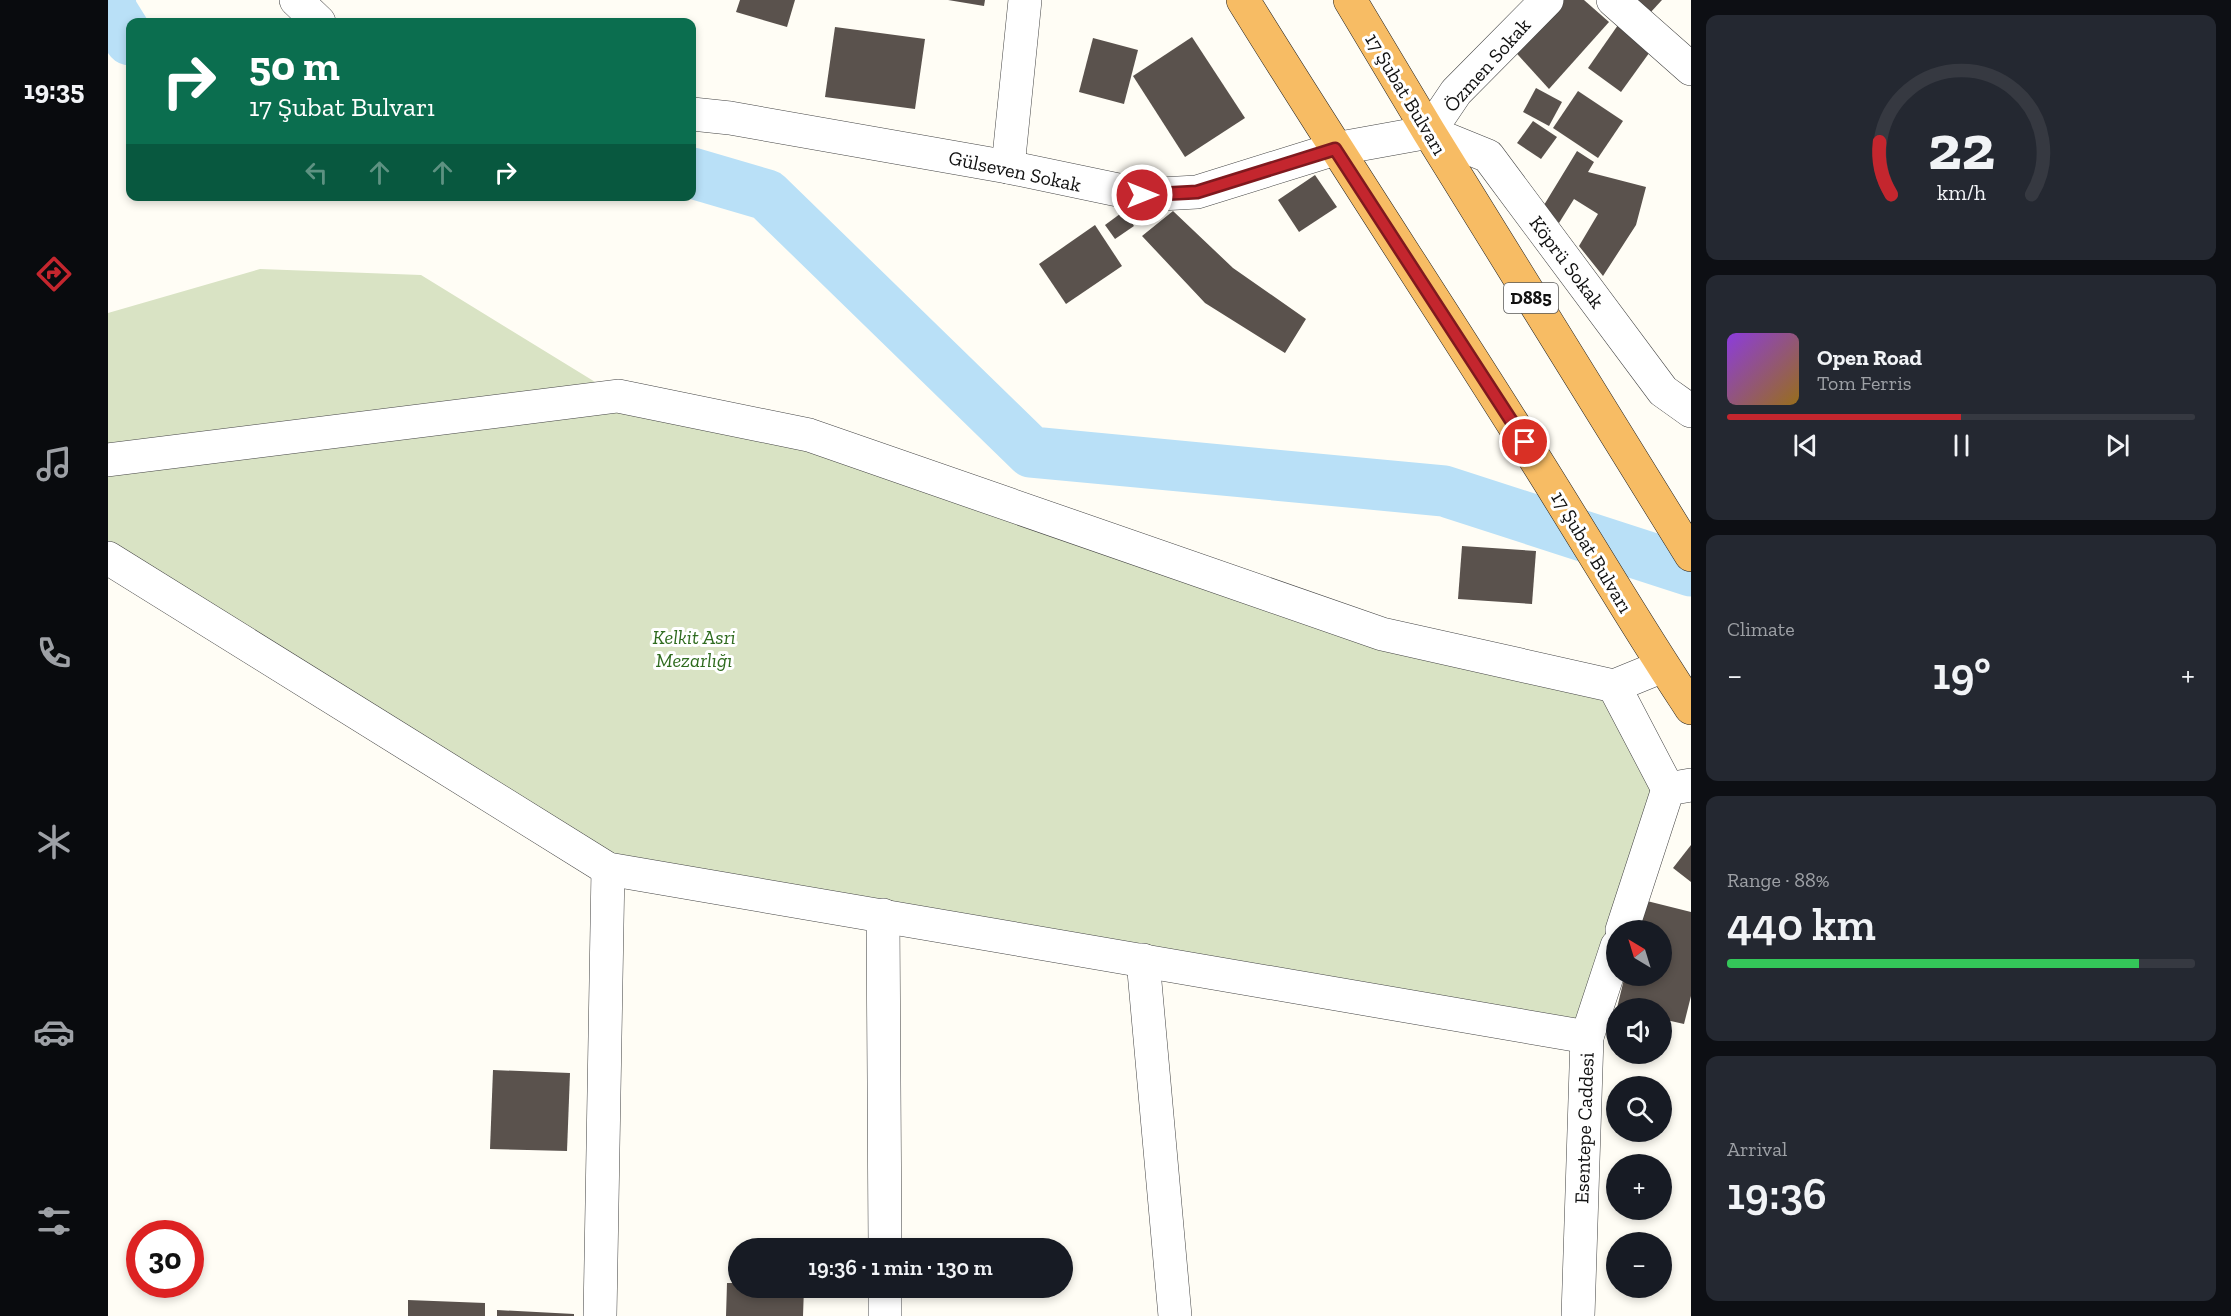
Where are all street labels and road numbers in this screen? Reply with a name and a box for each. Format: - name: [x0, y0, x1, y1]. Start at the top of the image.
- street label: Özmen Sokak: [1439, 13, 1536, 117]
- street label: 17 Şubat Bulvarı: [1360, 29, 1452, 160]
- street label: Gülseven Sokak: [947, 145, 1084, 197]
- street label: Köprü Sokak: [1525, 211, 1610, 313]
- road number: D885: [1504, 283, 1558, 313]
- street label: 17 Şubat Bulvarı: [1546, 487, 1638, 618]
- street label: Esentepe Caddesi: [1569, 1052, 1599, 1204]

